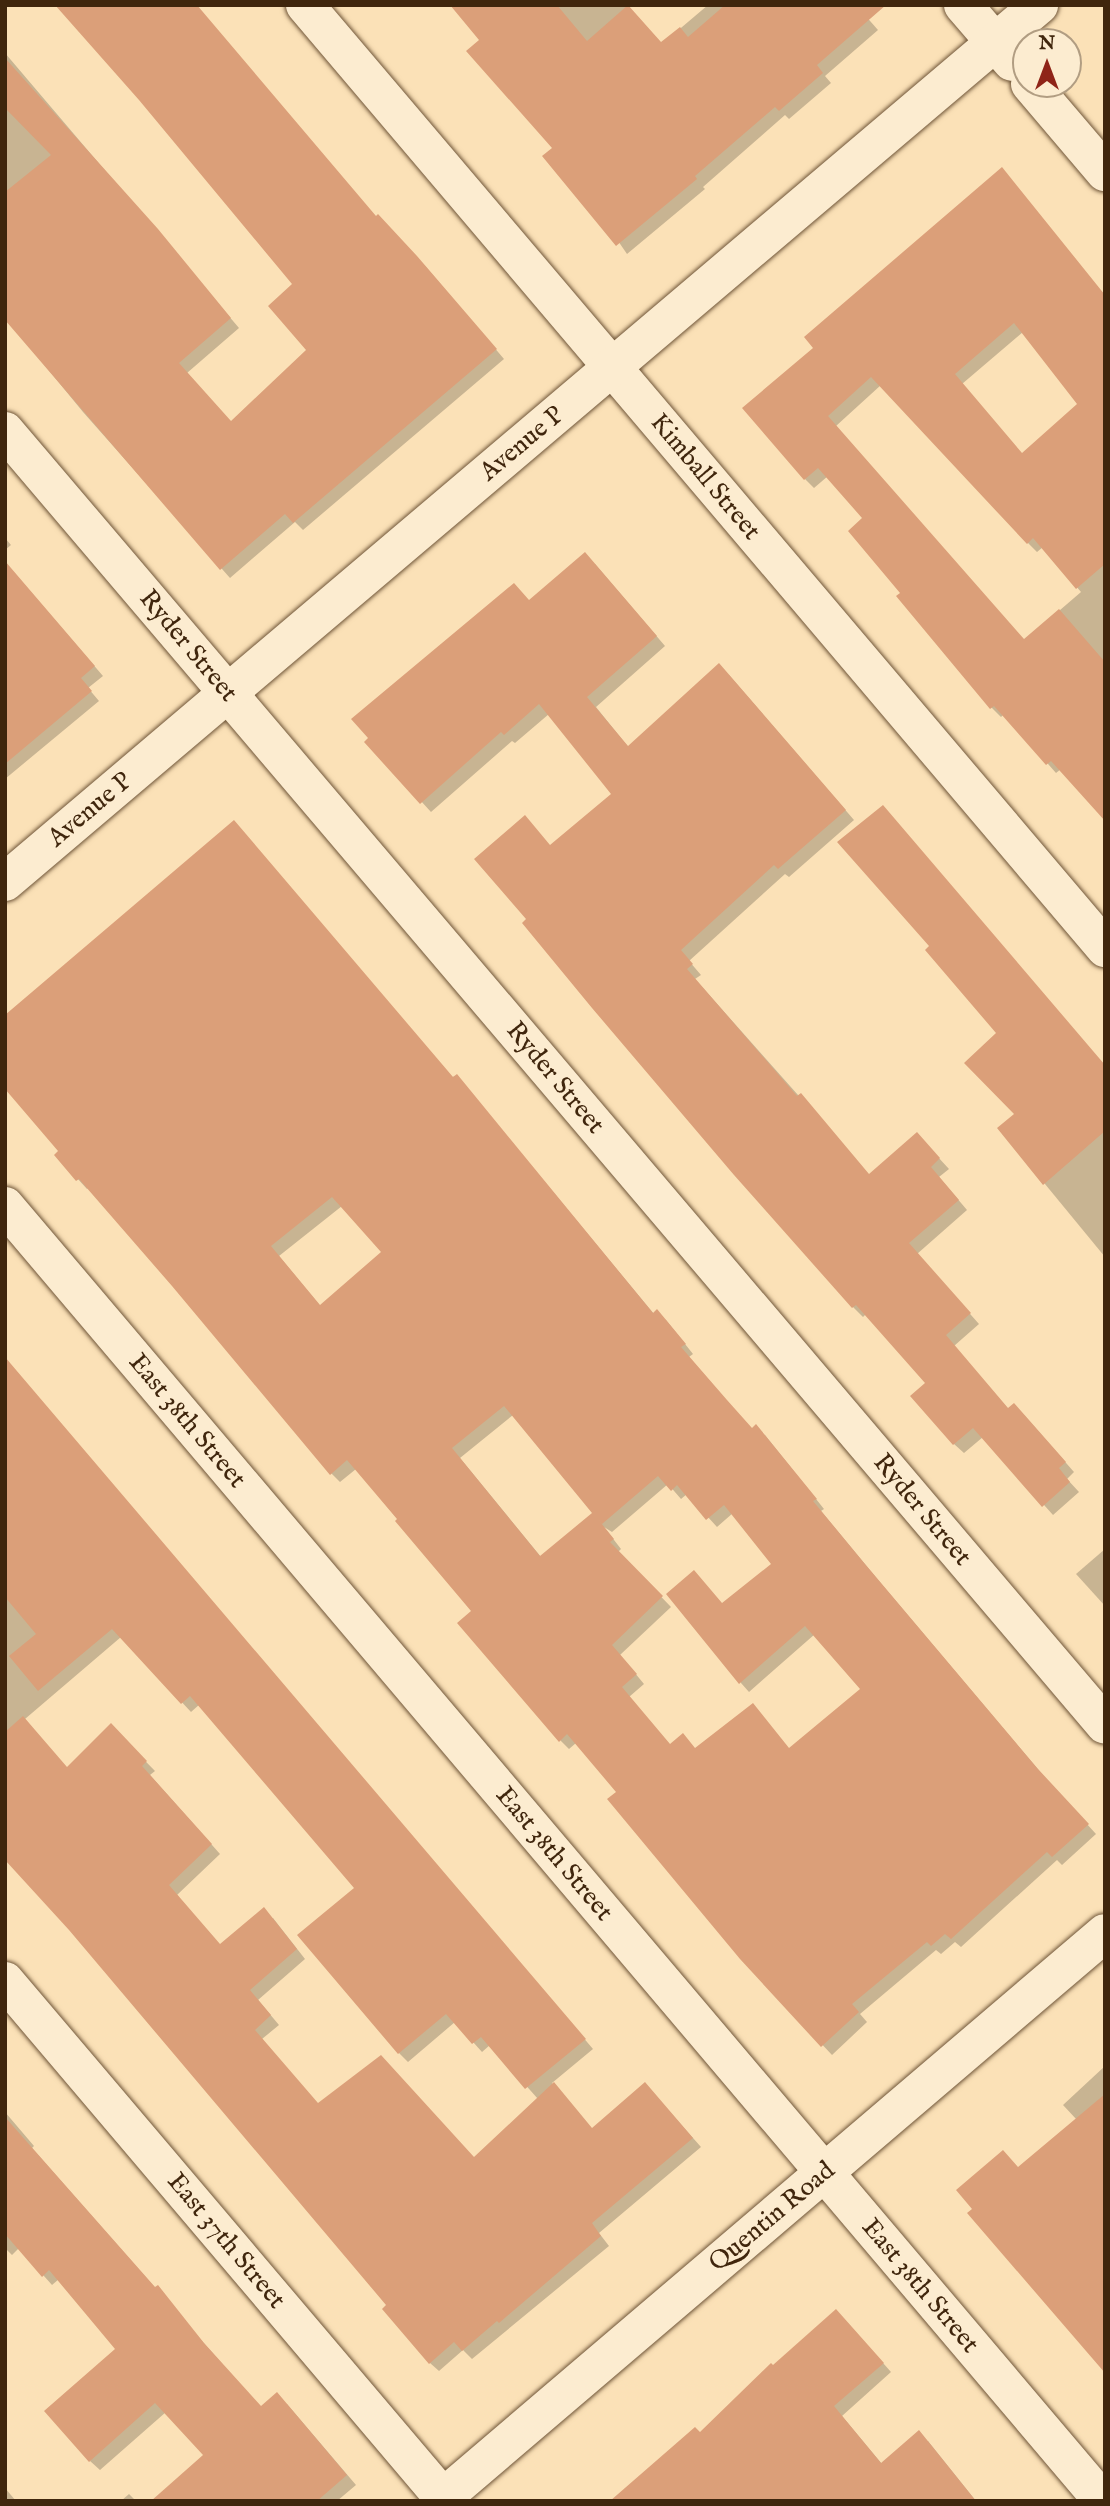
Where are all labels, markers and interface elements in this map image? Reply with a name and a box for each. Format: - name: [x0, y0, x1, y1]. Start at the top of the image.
- north arrow: [1012, 28, 1082, 98]
- text: N: [1039, 32, 1055, 56]
- street label: Avenue P: [474, 400, 570, 488]
- street label: Kimball Street: [643, 407, 767, 547]
- street label: Ryder Street: [132, 584, 244, 708]
- street label: Avenue P: [42, 766, 138, 854]
- street label: Ryder Street: [499, 1016, 611, 1140]
- street label: East 38th Street: [122, 1347, 252, 1495]
- street label: Ryder Street: [866, 1448, 978, 1572]
- street label: East 38th Street: [489, 1780, 619, 1928]
- street label: Quentin Road: [703, 2155, 841, 2279]
- street label: East 37th Street: [160, 2167, 292, 2315]
- street label: East 38th Street: [855, 2212, 985, 2360]

